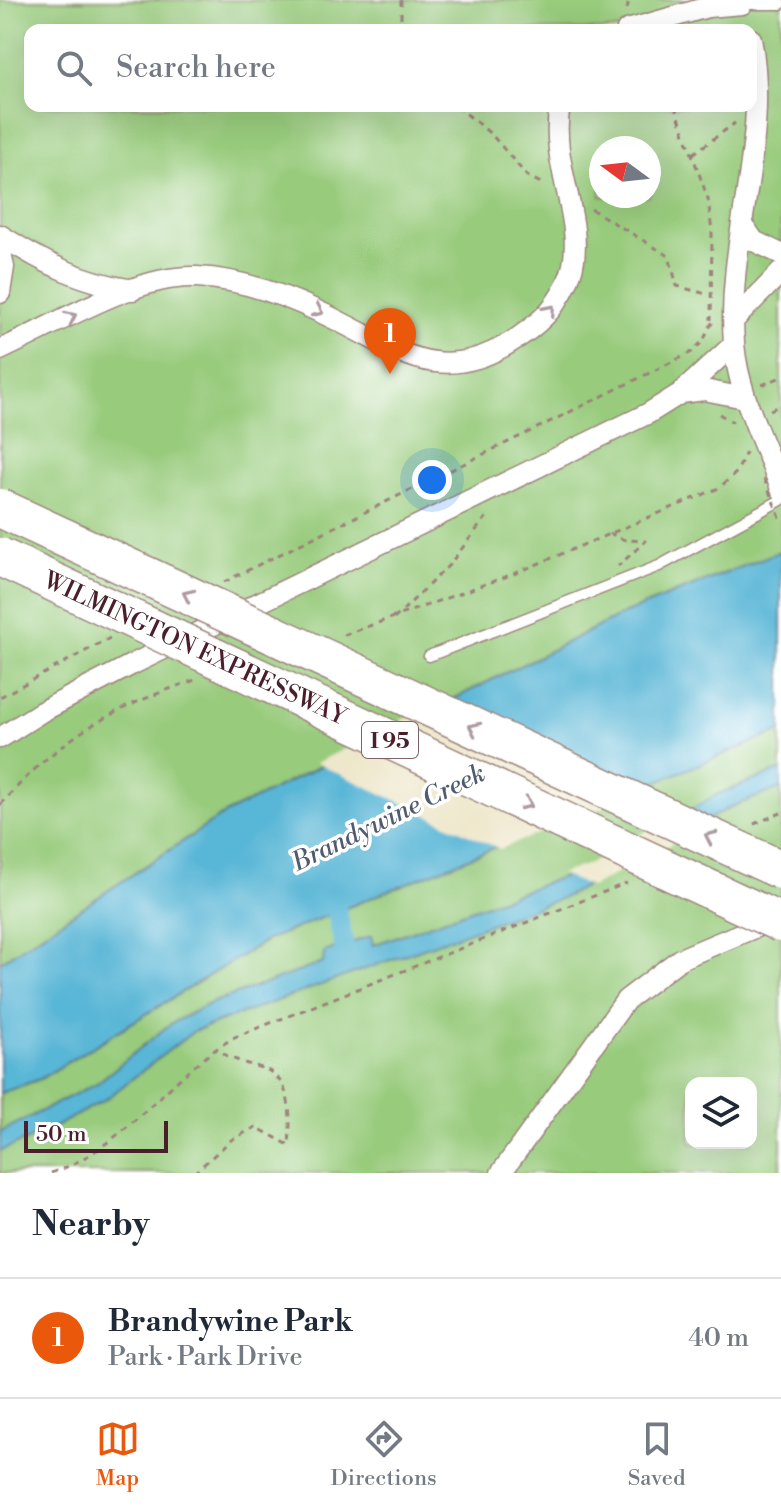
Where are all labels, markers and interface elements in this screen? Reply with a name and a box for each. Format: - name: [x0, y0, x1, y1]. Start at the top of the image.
- search box: [24, 24, 757, 112]
- icon: search: [52, 46, 96, 90]
- text: Search here: [116, 49, 276, 87]
- north arrow: [589, 136, 661, 208]
- one-way arrow: [310, 301, 324, 317]
- one-way arrow: [540, 304, 555, 319]
- pin: 1: [364, 308, 416, 374]
- one-way arrow: [62, 310, 77, 326]
- your location: [412, 460, 452, 500]
- street label: WILMINGTON EXPRESSWAY: [37, 565, 352, 733]
- one-way arrow: [181, 589, 196, 605]
- road number: I 95: [362, 722, 418, 758]
- one-way arrow: [468, 722, 483, 738]
- water label: Brandywine Creek: [286, 757, 490, 879]
- one-way arrow: [519, 794, 533, 810]
- one-way arrow: [704, 831, 719, 847]
- map controls: [685, 1077, 757, 1149]
- button: layers: [685, 1077, 757, 1149]
- scale bar: [24, 1117, 168, 1153]
- text: 50 m: [36, 1121, 87, 1148]
- text: Nearby: [32, 1204, 150, 1246]
- text: Brandywine Park: [108, 1303, 353, 1341]
- text: 1: [52, 1322, 64, 1354]
- text: 40 m: [688, 1322, 749, 1354]
- text: Park · Park Drive: [108, 1341, 303, 1373]
- tab: Map: [96, 1417, 140, 1492]
- tab: Directions: [331, 1417, 437, 1492]
- tab: Saved: [628, 1417, 685, 1492]

